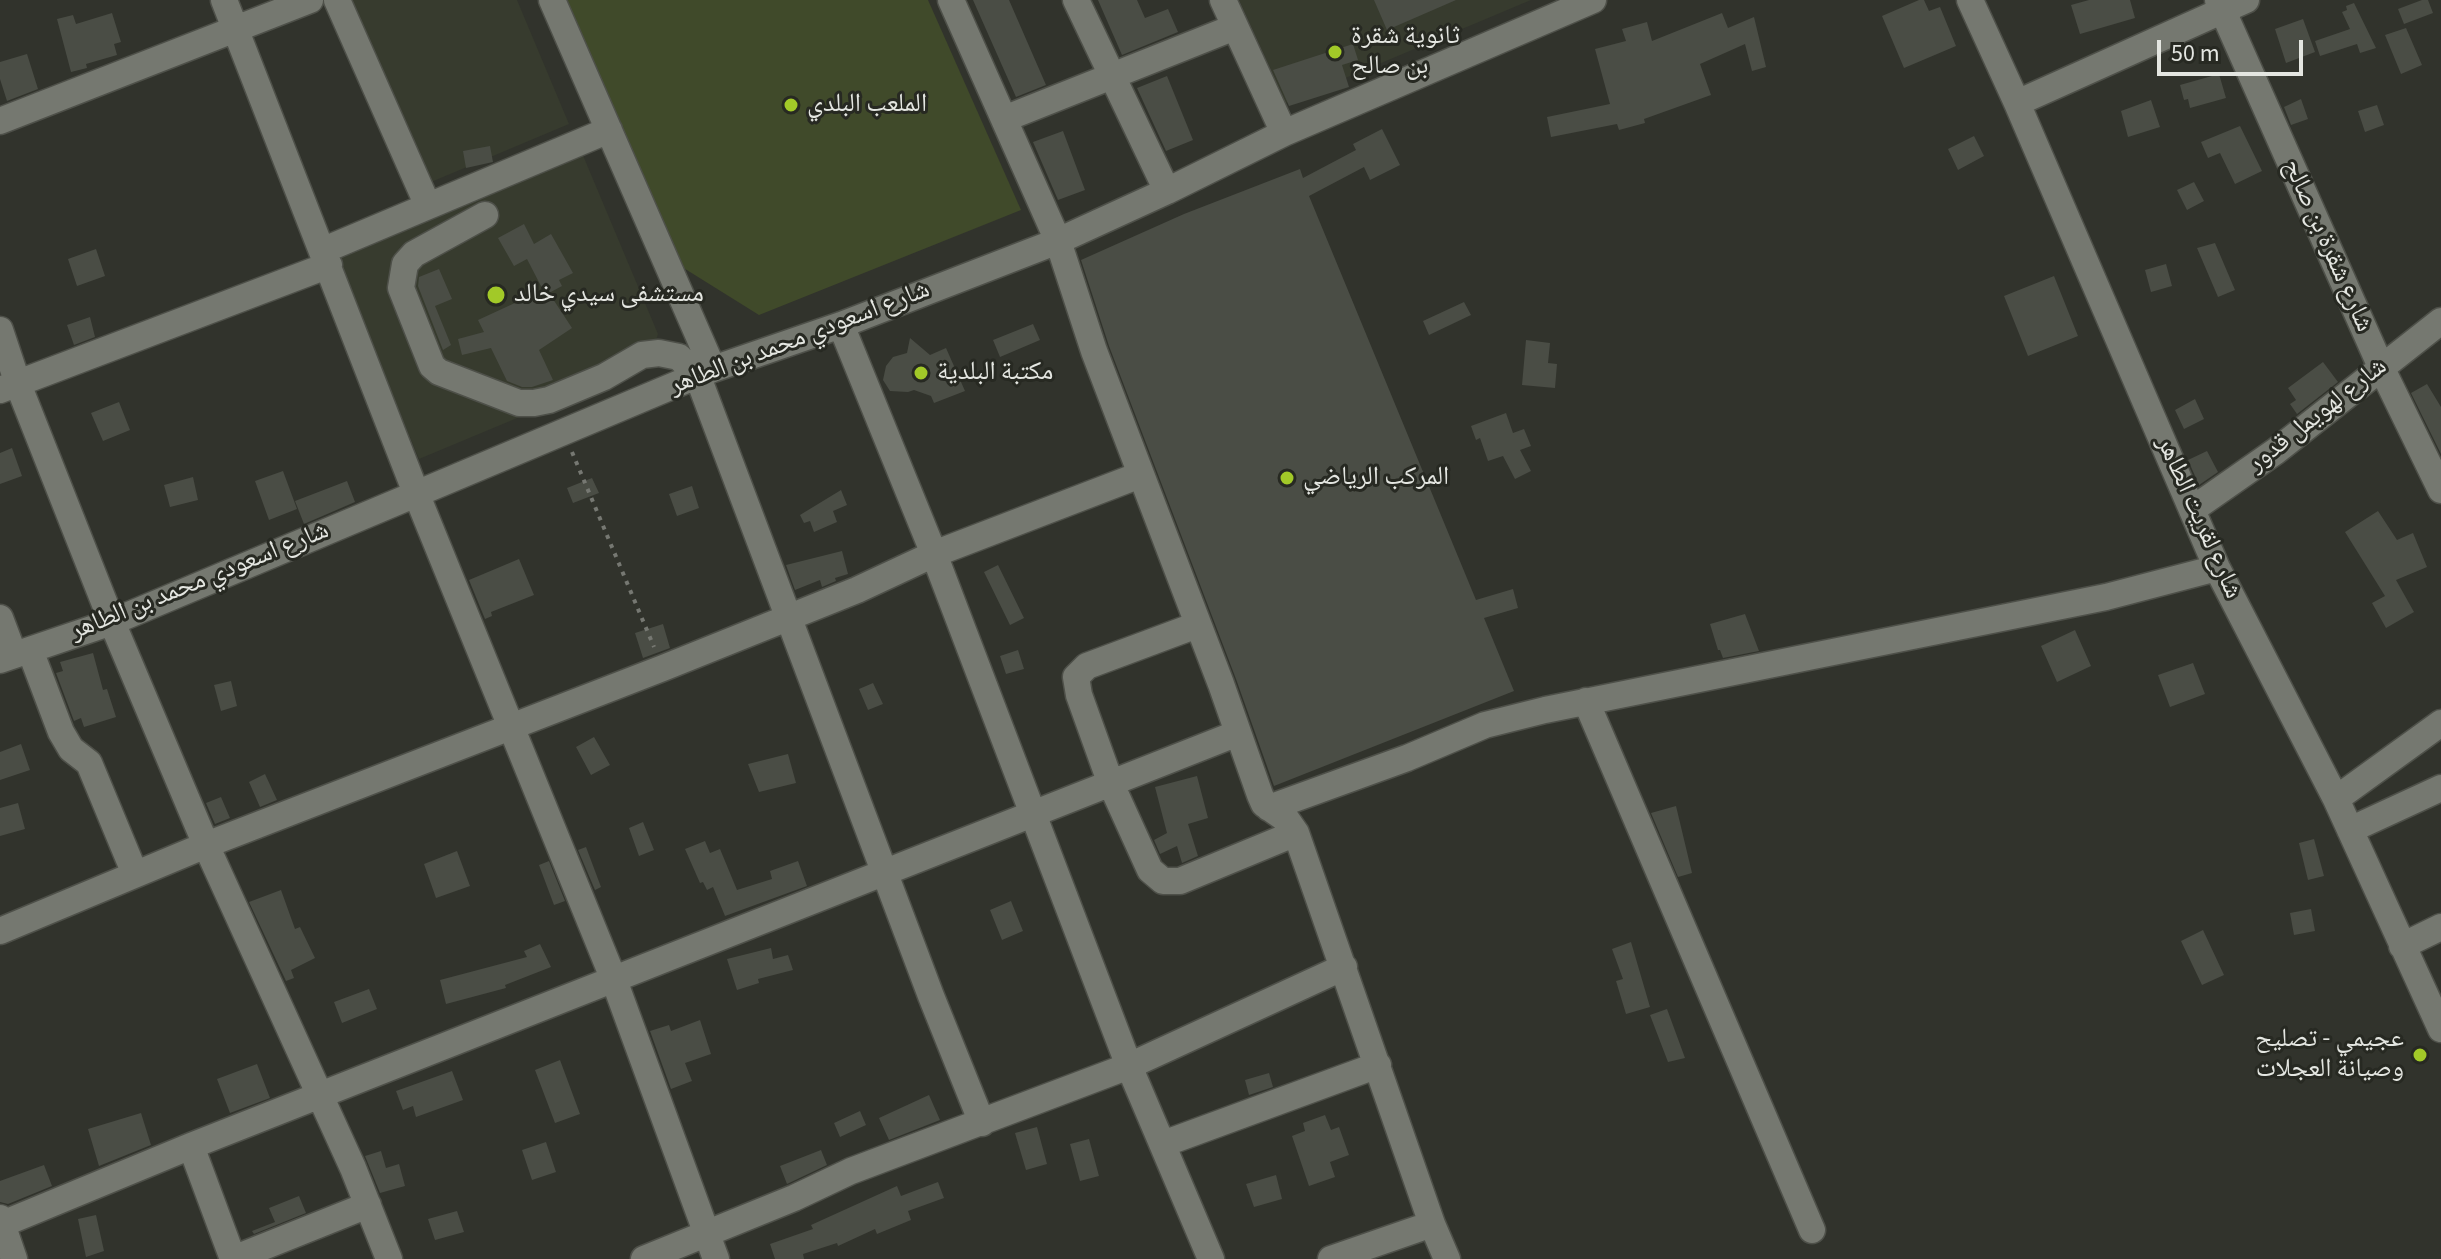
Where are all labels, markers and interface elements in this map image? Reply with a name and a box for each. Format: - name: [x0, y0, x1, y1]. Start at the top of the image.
- place label: ثانوية شقرة بن صالح: [1351, 21, 1460, 82]
- scale bar: [2161, 24, 2307, 74]
- text: 50 m: [2171, 36, 2220, 71]
- marker: ثانوية شقرة بن صالح: [1326, 43, 1344, 61]
- place label: الملعب البلدي: [807, 89, 927, 121]
- marker: الملعب البلدي: [782, 96, 800, 114]
- street label: شارع شقرة بن صالح: [2275, 155, 2379, 337]
- street label: شارع اسعودي محمد بن الطاهر: [665, 275, 935, 403]
- place label: مستشفى سيدي خالد: [514, 279, 704, 311]
- marker: مستشفى سيدي خالد: [485, 284, 507, 306]
- street label: شارع لهويمل قدور: [2242, 352, 2394, 480]
- place label: مكتبة البلدية: [937, 357, 1053, 389]
- marker: مكتبة البلدية: [912, 364, 930, 382]
- street label: شارع لقريت الطاهر: [2148, 432, 2248, 604]
- place label: المركب الرياضي: [1303, 462, 1449, 494]
- marker: المركب الرياضي: [1278, 469, 1296, 487]
- street label: شارع اسعودي محمد بن الطاهر: [66, 516, 334, 648]
- place label: عجيمي - تصليح وصيانة العجلات: [2255, 1024, 2404, 1086]
- marker: عجيمي - تصليح وصيانة العجلات: [2411, 1046, 2429, 1064]

